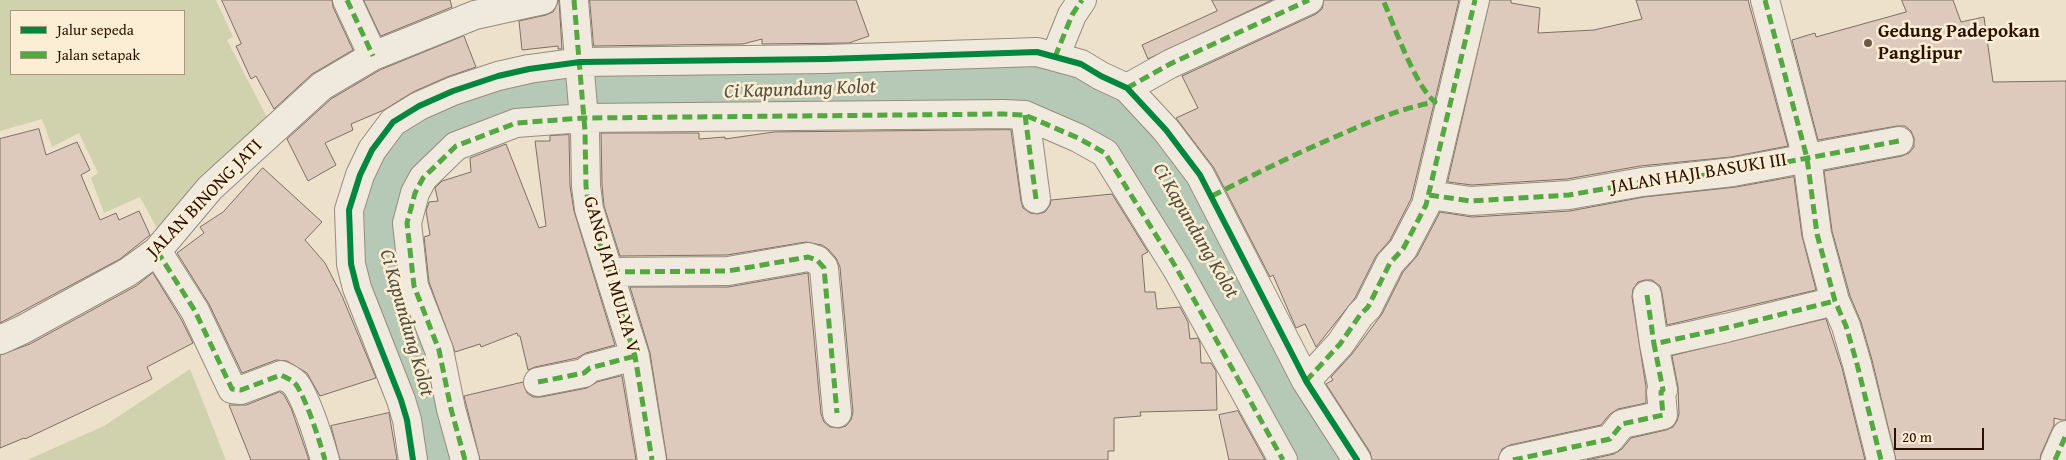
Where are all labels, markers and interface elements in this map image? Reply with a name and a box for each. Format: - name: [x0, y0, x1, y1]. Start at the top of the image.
- legend: [10, 10, 185, 75]
- text: Jalur sepeda: [57, 19, 134, 40]
- place label: Gedung Padepokan Panglipur: [1878, 21, 2040, 65]
- marker: Gedung Padepokan Panglipur: [1862, 37, 1874, 49]
- text: Jalan setapak: [57, 44, 140, 65]
- water label: Ci Kapundung Kolot: [724, 75, 876, 105]
- street label: JALAN BINONG JATI: [142, 135, 268, 263]
- street label: JALAN HAJI BASUKI III: [1609, 149, 1789, 199]
- water label: Ci Kapundung Kolot: [1147, 159, 1243, 303]
- street label: GANG JATI MULYA V: [578, 194, 644, 356]
- water label: Ci Kapundung Kolot: [374, 247, 438, 399]
- scale bar: [1896, 418, 1986, 450]
- text: 20 m: [1902, 426, 1932, 447]

